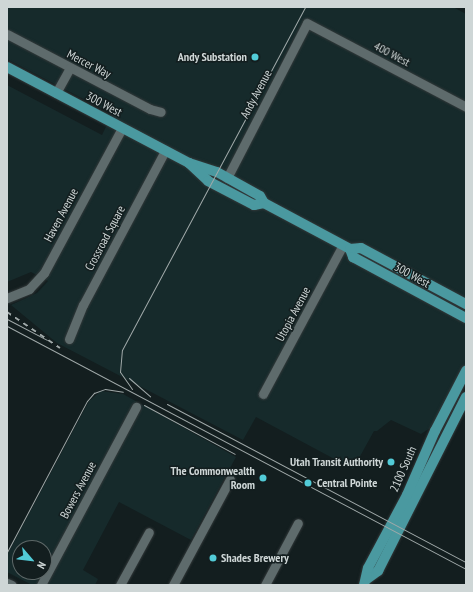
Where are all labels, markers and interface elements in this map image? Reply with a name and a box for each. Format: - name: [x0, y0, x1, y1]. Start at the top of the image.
- street label: 400 West: [372, 39, 412, 69]
- street label: Mercer Way: [64, 47, 114, 81]
- place label: Andy Substation: [177, 50, 247, 64]
- marker: Andy Substation: [250, 52, 260, 62]
- street label: Andy Avenue: [237, 67, 275, 121]
- street label: 300 West: [84, 89, 124, 119]
- street label: Haven Avenue: [41, 186, 81, 244]
- street label: Crossroad Square: [82, 203, 128, 273]
- street label: 300 West: [392, 259, 432, 291]
- street label: Utopia Avenue: [273, 284, 313, 344]
- street label: 2100 South: [387, 444, 419, 494]
- place label: Utah Transit Authority: [289, 455, 383, 469]
- marker: Utah Transit Authority: [386, 457, 396, 467]
- street label: Bowers Avenue: [57, 459, 99, 521]
- place label: The Commonwealth Room: [170, 464, 255, 492]
- marker: The Commonwealth Room: [258, 473, 268, 483]
- place label: Central Pointe: [317, 476, 377, 490]
- marker: Central Pointe: [302, 477, 314, 489]
- north arrow: [12, 540, 52, 580]
- place label: Shades Brewery: [221, 551, 289, 565]
- marker: Shades Brewery: [208, 553, 218, 563]
- text: N: [34, 559, 49, 571]

